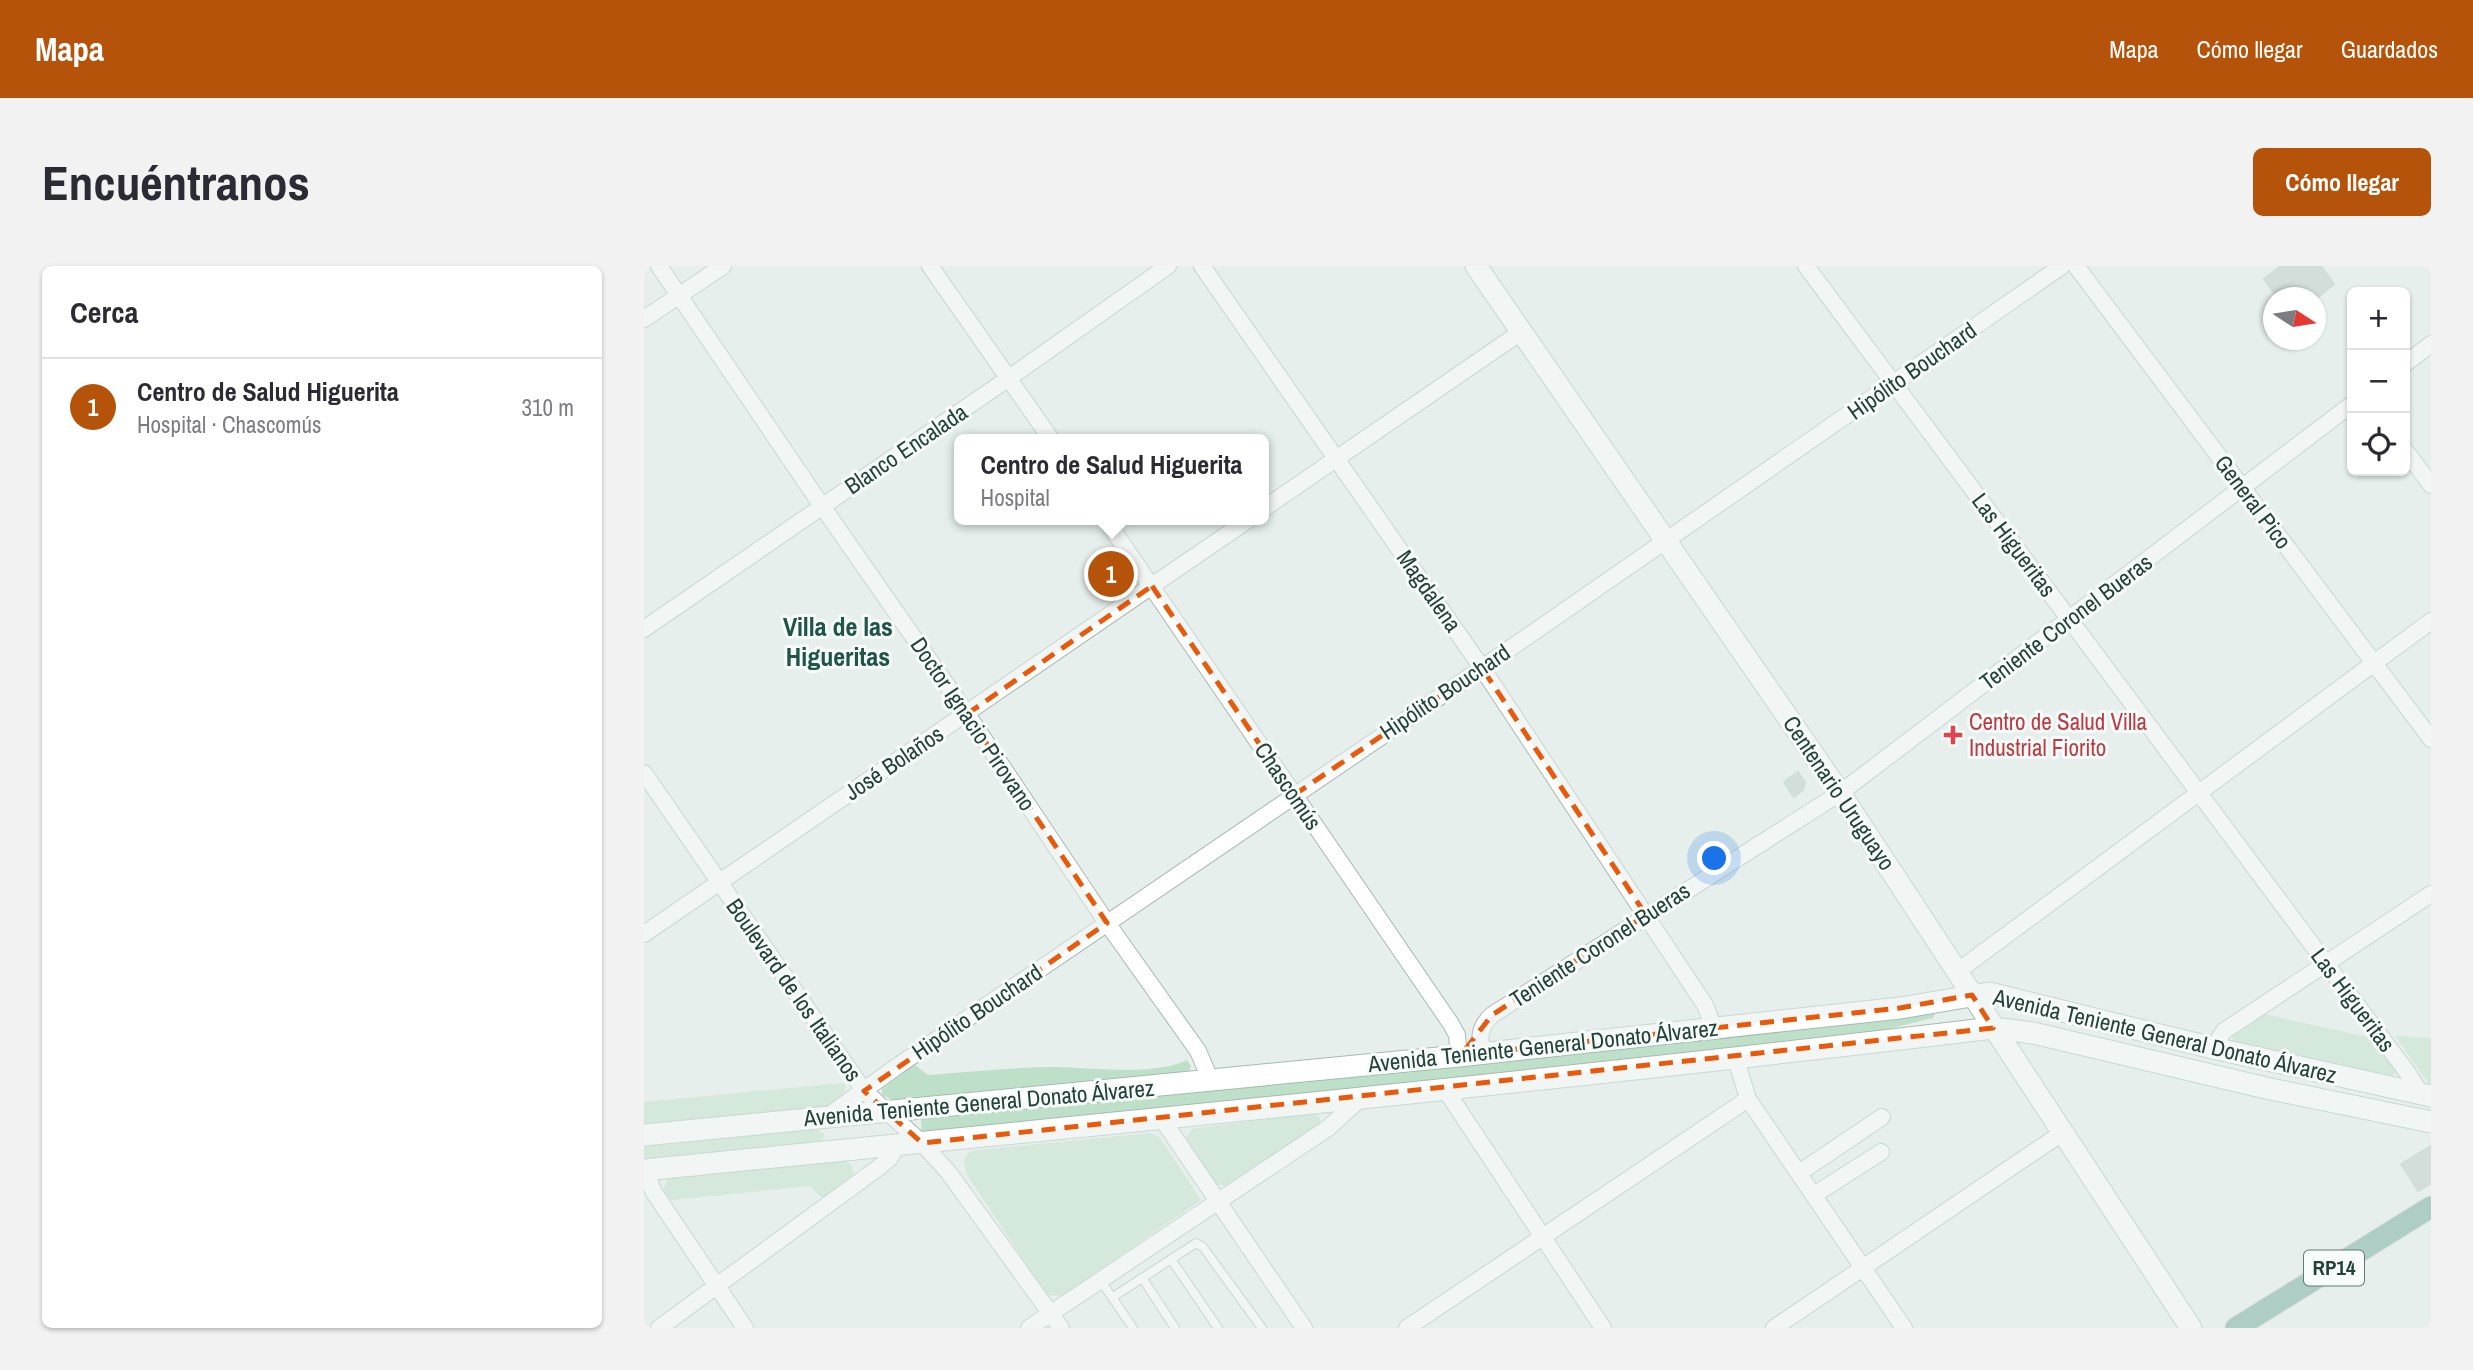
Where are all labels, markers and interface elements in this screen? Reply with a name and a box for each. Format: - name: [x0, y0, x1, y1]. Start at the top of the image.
- text: Mapa: [35, 27, 104, 71]
- text: Mapa: [2109, 33, 2159, 65]
- text: Cómo llegar: [2197, 33, 2303, 65]
- text: Guardados: [2341, 33, 2438, 65]
- button: Cómo llegar: [2253, 148, 2431, 216]
- text: Encuéntranos: [42, 149, 310, 215]
- north arrow: [2263, 287, 2326, 350]
- map controls: [2347, 287, 2410, 476]
- button: +: [2347, 287, 2410, 350]
- text: Cerca: [70, 292, 138, 332]
- street label: Hipólito Bouchard: [1841, 315, 1982, 427]
- button: −: [2347, 350, 2410, 413]
- text: Centro de Salud Higuerita: [137, 374, 399, 409]
- text: 1: [88, 392, 98, 423]
- text: 310 m: [522, 392, 574, 423]
- street label: Blanco Encalada: [838, 396, 973, 501]
- text: Hospital · Chascomús: [137, 409, 321, 440]
- button: locate: [2347, 413, 2410, 476]
- popup: [954, 434, 1269, 525]
- text: Centro de Salud Higuerita: [981, 447, 1242, 482]
- street label: General Pico: [2208, 448, 2299, 555]
- text: Hospital: [981, 482, 1050, 513]
- street label: Las Higueritas: [1965, 486, 2064, 603]
- street label: Magdalena: [1390, 544, 1469, 638]
- street label: Teniente Coronel Bueras: [1973, 546, 2158, 697]
- pin: 1: [1088, 548, 1134, 600]
- district label: Villa de las Higueritas: [783, 609, 893, 674]
- street label: Doctor Ignacio Pirovano: [904, 631, 1043, 817]
- street label: Hipólito Bouchard: [1373, 637, 1516, 747]
- place label: Centro de Salud Villa Industrial Fiorito: [1969, 706, 2147, 763]
- street label: Centenario Uruguayo: [1776, 709, 1903, 876]
- street label: José Bolaños: [838, 718, 949, 807]
- marker: Centro de Salud Villa Industrial Fiorito: [1943, 725, 1963, 745]
- street label: Chascomús: [1248, 736, 1329, 836]
- your location: [1697, 841, 1731, 875]
- street label: Teniente Coronel Bueras: [1504, 875, 1696, 1014]
- street label: Boulevard de los Italianos: [719, 892, 869, 1087]
- street label: Las Higueritas: [2304, 941, 2403, 1058]
- street label: Hipólito Bouchard: [905, 957, 1048, 1067]
- street label: Avenida Teniente General Donato Álvarez: [1989, 981, 2340, 1090]
- street label: Avenida Teniente General Donato Álvarez: [1365, 1012, 1719, 1079]
- street label: Avenida Teniente General Donato Álvarez: [801, 1072, 1155, 1133]
- road number: RP14: [2304, 1250, 2364, 1286]

